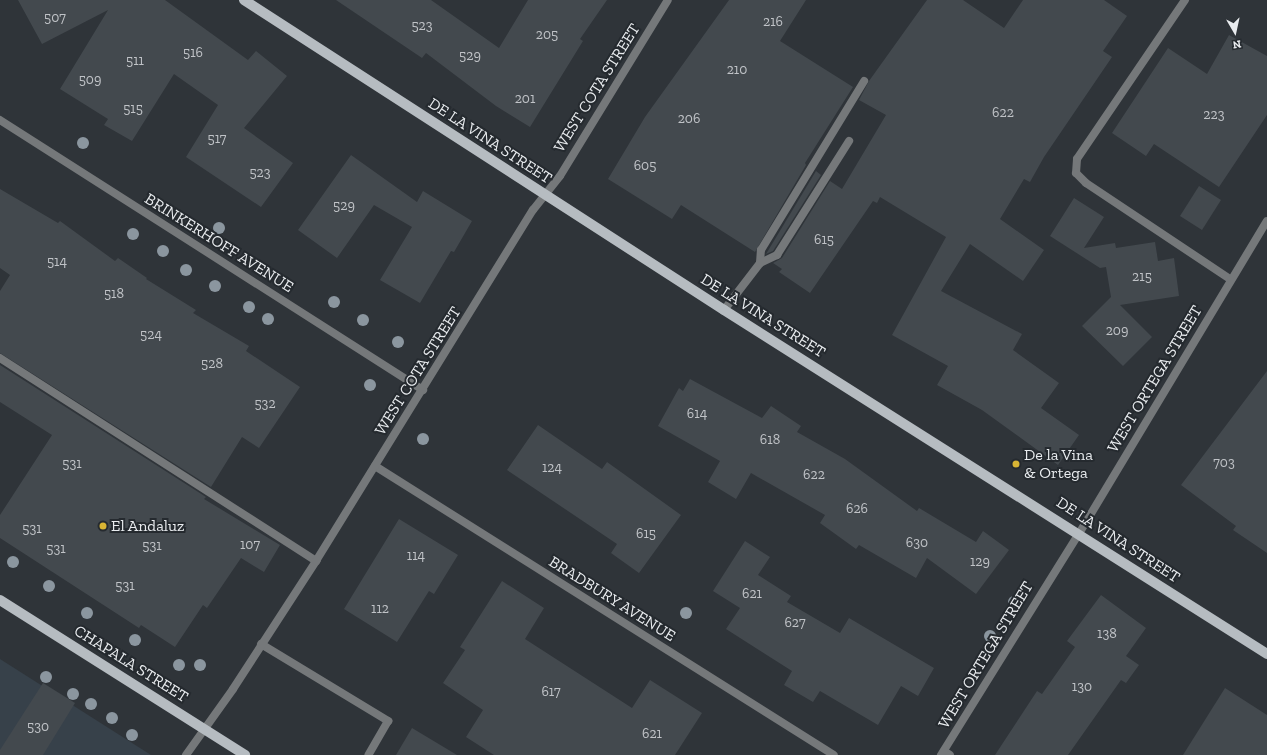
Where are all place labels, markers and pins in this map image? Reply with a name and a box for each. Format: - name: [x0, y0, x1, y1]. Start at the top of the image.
- place label: De la Vina & Ortega: [1024, 445, 1093, 483]
- marker: De la Vina & Ortega: [1011, 459, 1021, 469]
- place label: El Andaluz: [111, 516, 185, 536]
- marker: El Andaluz: [98, 521, 108, 531]

